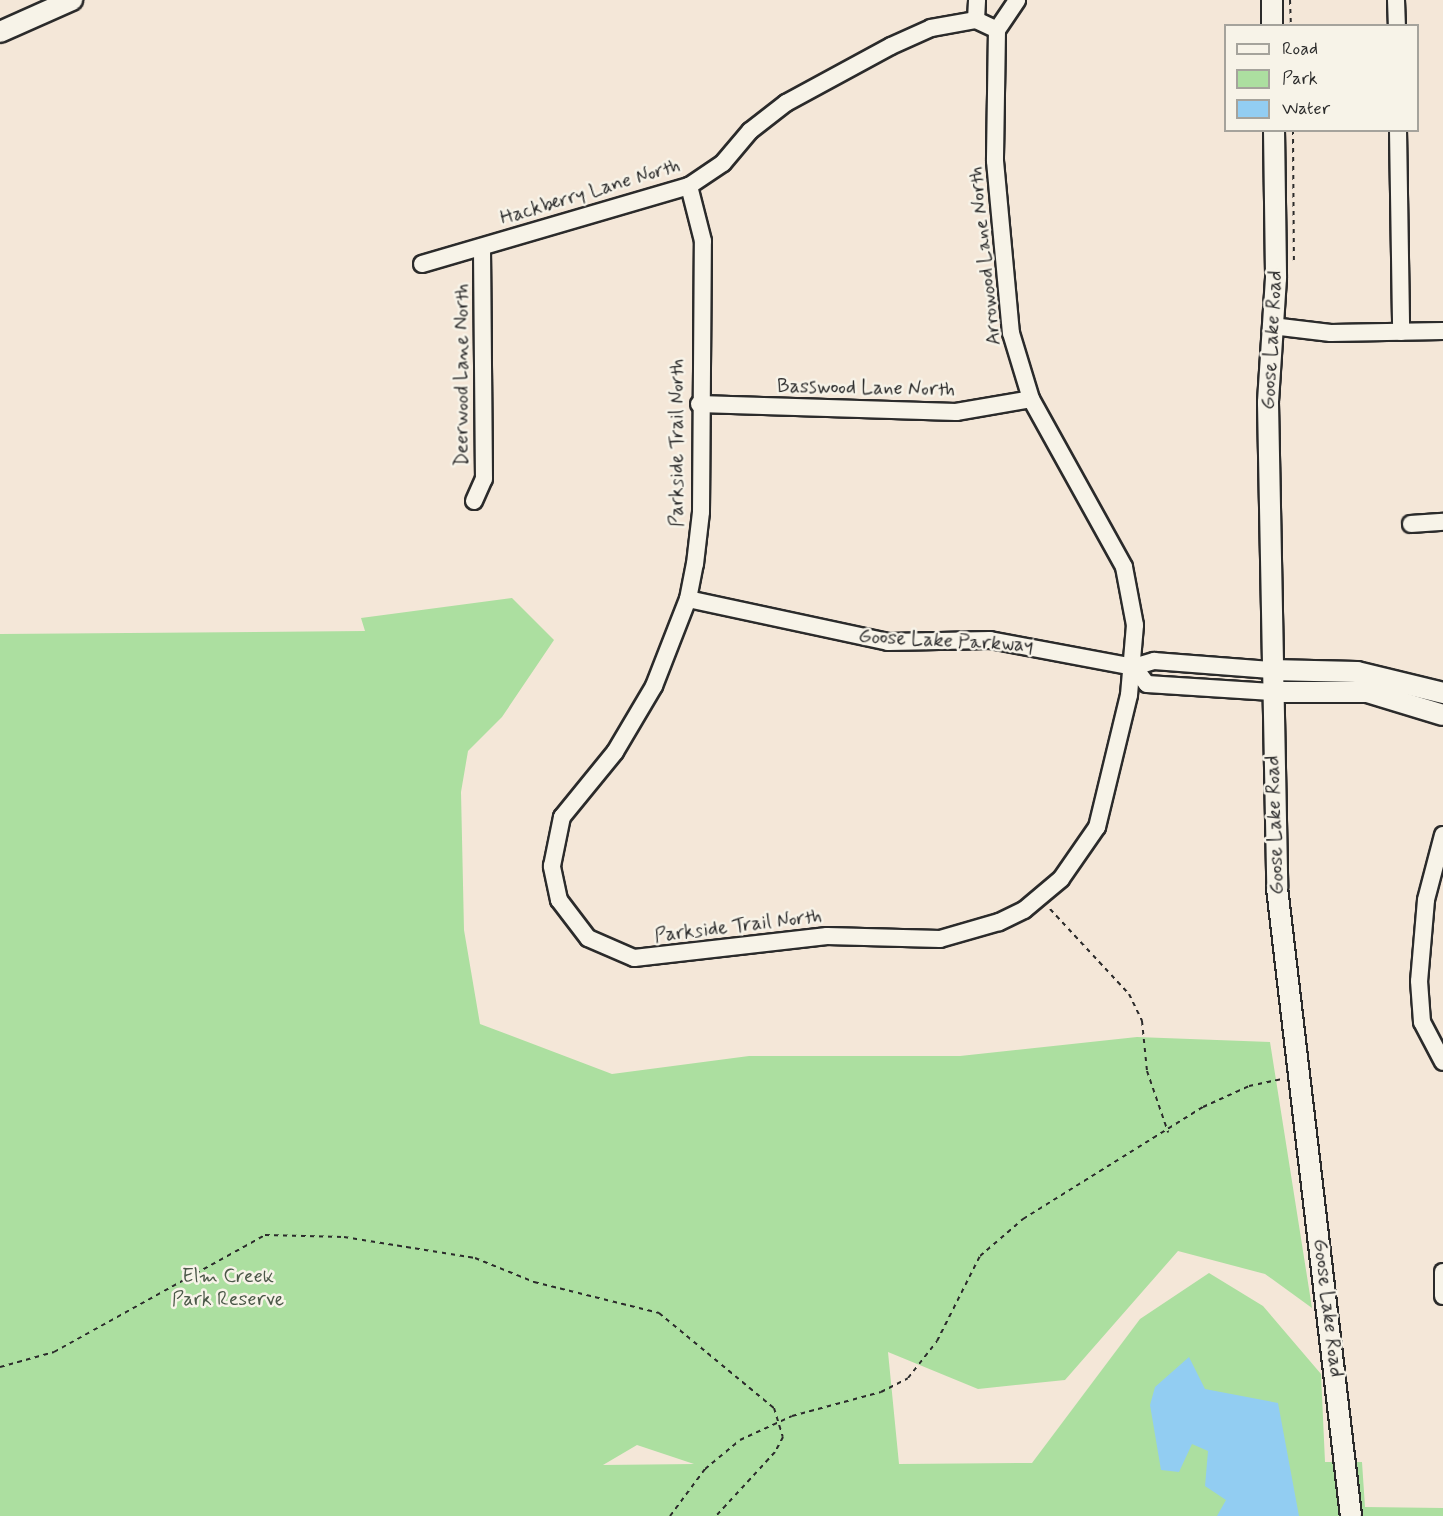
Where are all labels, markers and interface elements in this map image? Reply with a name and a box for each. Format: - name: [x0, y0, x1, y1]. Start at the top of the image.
- legend: [1224, 24, 1419, 132]
- text: Road: [1282, 37, 1318, 61]
- text: Park: [1282, 67, 1318, 91]
- text: Water: [1282, 97, 1330, 121]
- street label: Hackberry Lane North: [497, 153, 683, 231]
- street label: Arrowood Lane North: [964, 166, 1006, 346]
- street label: Goose Lake Road: [1256, 269, 1288, 411]
- street label: Deerwood Lane North: [450, 285, 474, 465]
- street label: Parkside Trail North: [665, 360, 689, 526]
- street label: Basswood Lane North: [776, 374, 956, 402]
- street label: Goose Lake Parkway: [858, 624, 1034, 658]
- street label: Goose Lake Road: [1261, 754, 1289, 896]
- street label: Parkside Trail North: [654, 904, 822, 948]
- street label: Goose Lake Road: [1307, 1236, 1349, 1380]
- park label: Elm Creek Park Reserve: [172, 1264, 284, 1311]

